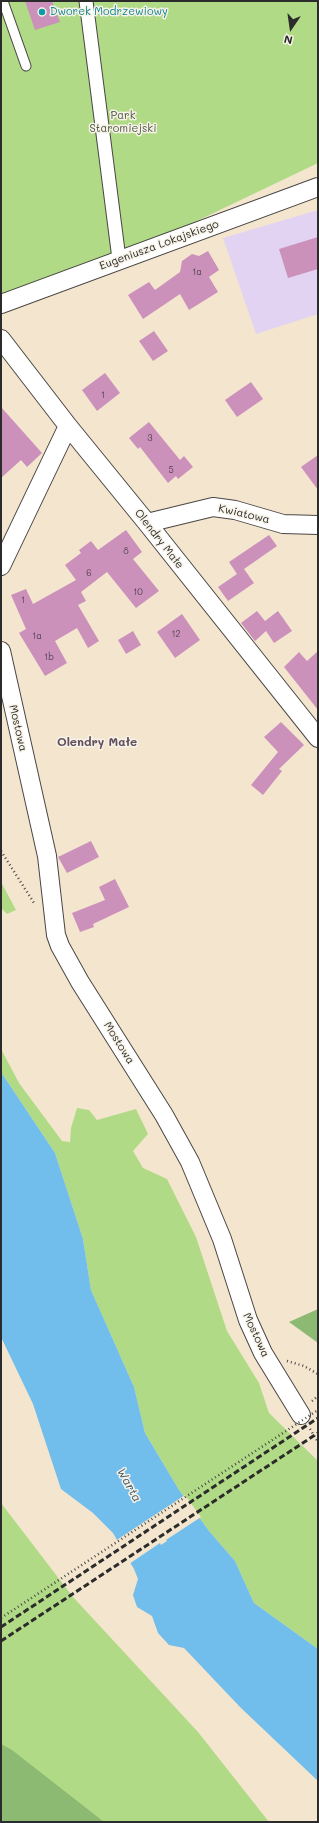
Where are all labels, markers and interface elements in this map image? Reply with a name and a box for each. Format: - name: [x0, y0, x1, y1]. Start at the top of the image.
- place label: Dworek Modrzewiowy: [50, 5, 168, 19]
- marker: Dworek Modrzewiowy: [37, 7, 47, 17]
- north arrow: [271, 8, 311, 48]
- text: N: [282, 32, 294, 48]
- park label: Park Staromiejski: [89, 109, 157, 135]
- street label: Eugeniusza Lokajskiego: [98, 217, 220, 273]
- house number: 1a: [192, 267, 202, 277]
- house number: 1: [101, 390, 105, 400]
- house number: 3: [147, 433, 153, 443]
- house number: 5: [168, 465, 174, 475]
- street label: Kwiatowa: [217, 502, 271, 526]
- street label: Olendry Małe: [132, 507, 186, 571]
- house number: 8: [123, 546, 129, 556]
- house number: 6: [86, 568, 92, 578]
- house number: 10: [133, 587, 143, 597]
- house number: 1: [21, 595, 25, 605]
- house number: 12: [171, 629, 181, 639]
- house number: 1a: [32, 631, 42, 641]
- house number: 1b: [44, 652, 54, 662]
- street label: Mostowa: [6, 703, 30, 753]
- district label: Olendry Małe: [57, 735, 137, 749]
- street label: Mostowa: [101, 1019, 137, 1067]
- street label: Mostowa: [240, 1311, 272, 1359]
- water label: Warta: [114, 1465, 144, 1505]

